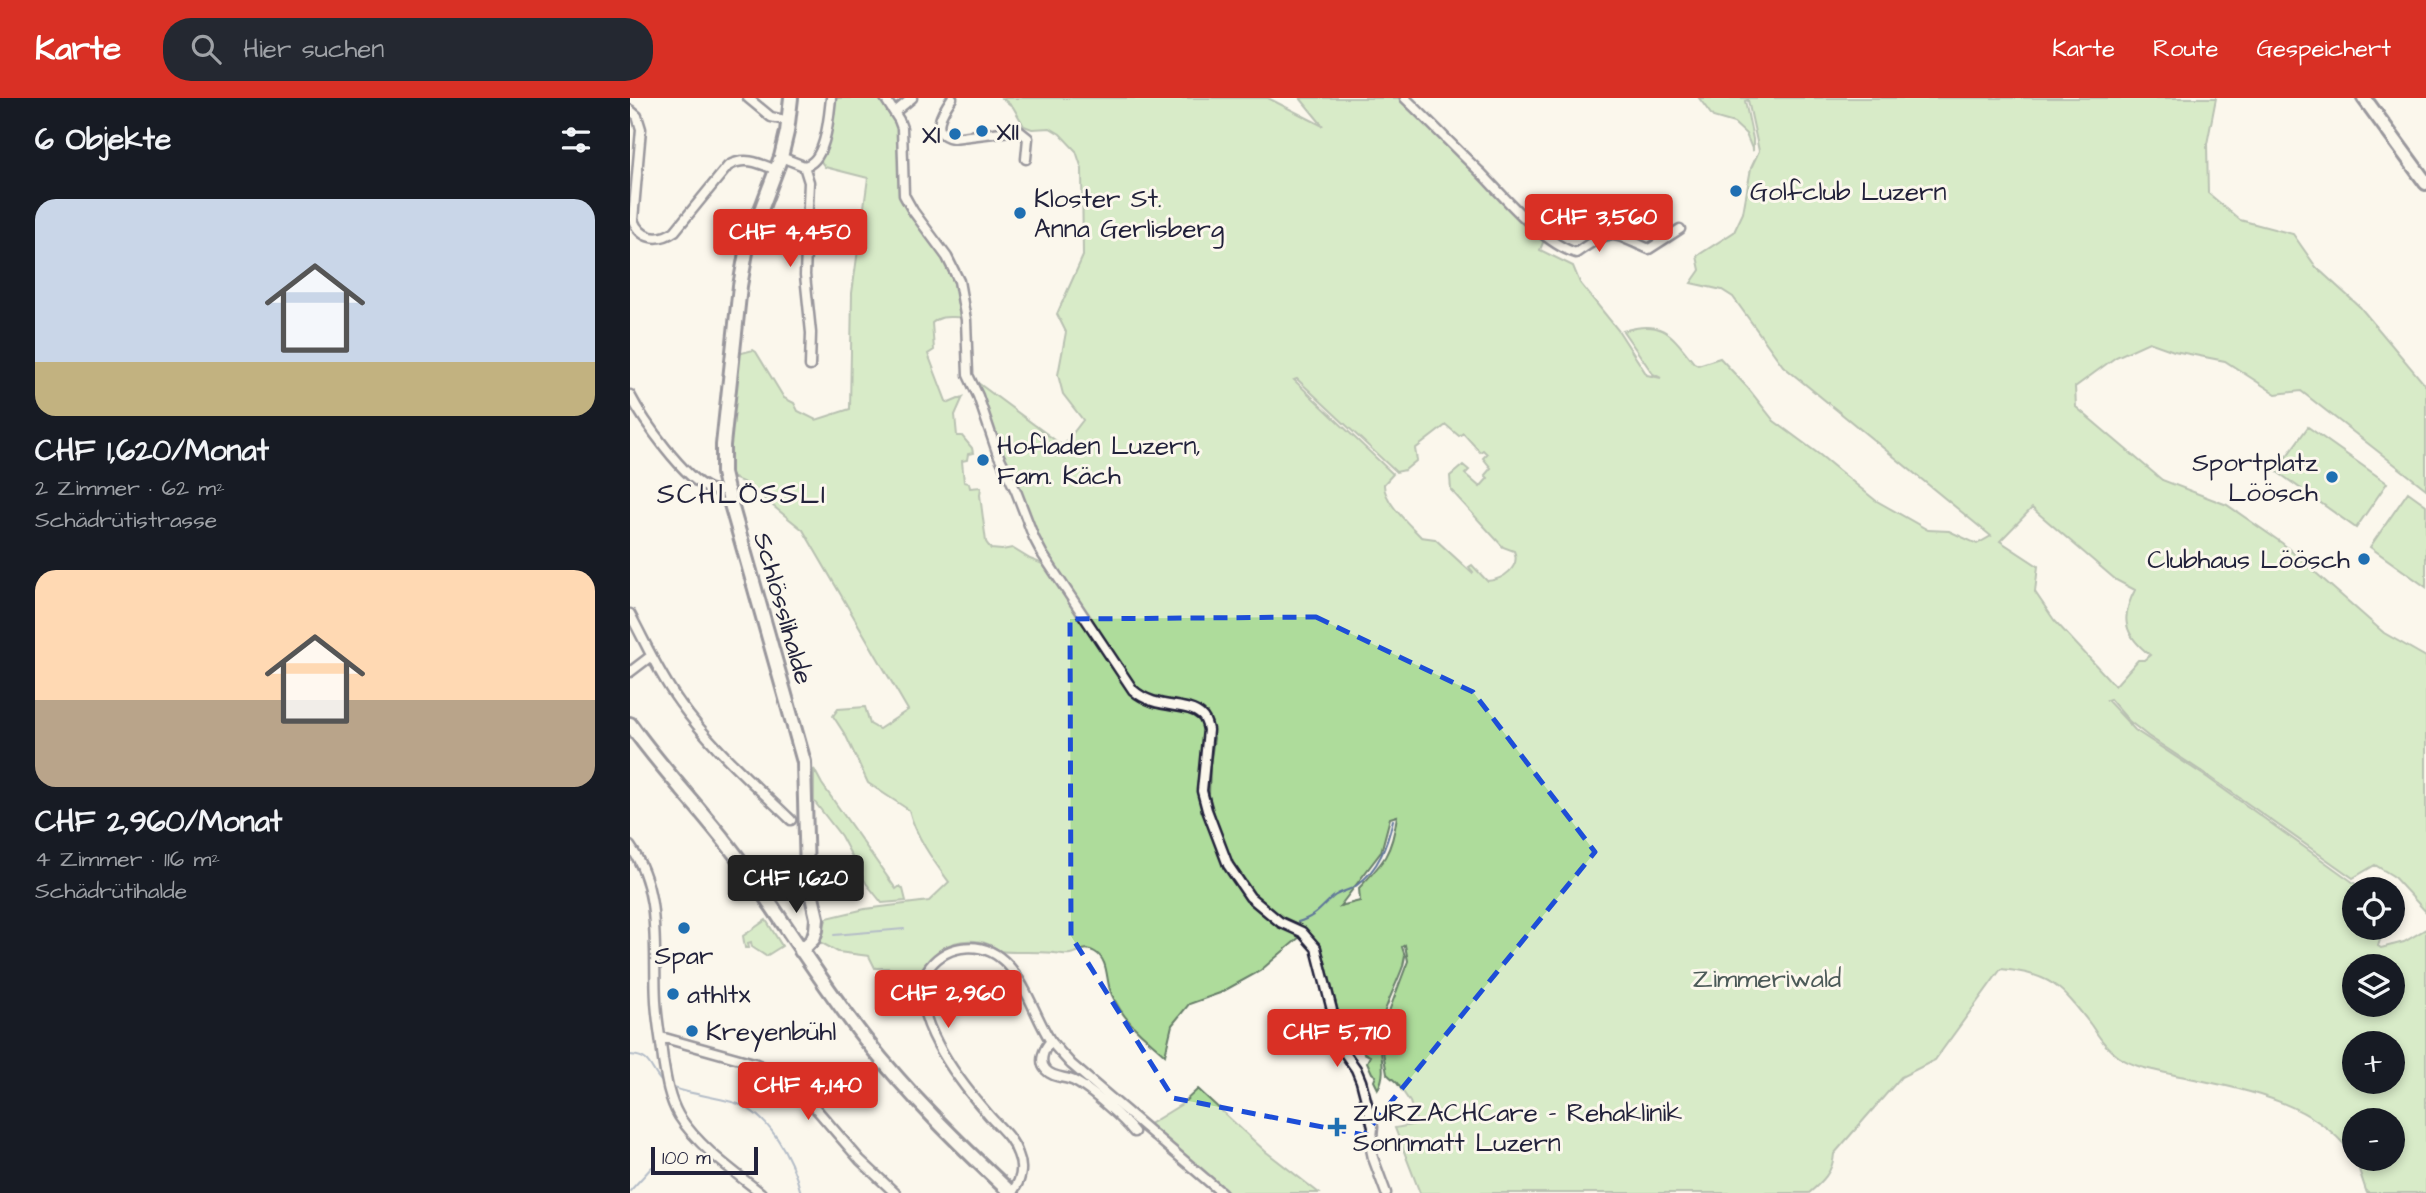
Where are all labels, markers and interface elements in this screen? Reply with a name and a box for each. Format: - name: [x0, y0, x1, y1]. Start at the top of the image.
- search box: [163, 18, 653, 81]
- text: Karte: [35, 26, 121, 72]
- icon: search: [187, 30, 225, 68]
- text: Hier suchen: [243, 31, 384, 67]
- text: Karte: [2052, 32, 2115, 66]
- text: Route: [2153, 32, 2218, 66]
- text: Gespeichert: [2256, 32, 2391, 66]
- place label: XII: [996, 114, 1019, 150]
- place label: XI: [921, 117, 941, 153]
- text: 6 Objekte: [35, 119, 171, 161]
- icon: filters: [557, 121, 595, 159]
- marker: XII: [974, 123, 990, 139]
- marker: XI: [947, 126, 963, 142]
- place label: Golfclub Luzern: [1750, 174, 1946, 210]
- place label: Kloster St. Anna Gerlisberg: [1034, 181, 1224, 249]
- marker: Golfclub Luzern: [1728, 183, 1744, 199]
- pin: CHF 3,560: [1519, 194, 1679, 254]
- text: CHF 3,560: [1541, 201, 1657, 233]
- marker: Kloster St. Anna Gerlisberg: [1012, 205, 1028, 221]
- pin: CHF 4,450: [710, 209, 870, 269]
- text: CHF 4,450: [729, 216, 851, 248]
- icon: home: [252, 245, 378, 371]
- place label: Hofladen Luzern, Fam. Käch: [997, 428, 1201, 494]
- text: CHF 1,620/Monat: [35, 430, 269, 472]
- place label: Sportplatz Löösch: [2192, 445, 2318, 511]
- marker: Hofladen Luzern, Fam. Käch: [975, 452, 991, 468]
- marker: Sportplatz Löösch: [2324, 469, 2340, 485]
- text: 2 Zimmer · 62 m²: [35, 472, 225, 504]
- district label: SCHLÖSSLI: [657, 475, 827, 514]
- text: Schädrütistrasse: [35, 504, 217, 536]
- street label: Schlösslihalde: [744, 528, 822, 688]
- place label: Clubhaus Löösch: [2147, 542, 2350, 578]
- marker: Clubhaus Löösch: [2356, 551, 2372, 567]
- icon: home: [252, 616, 378, 742]
- text: CHF 2,960/Monat: [35, 801, 282, 843]
- text: 4 Zimmer · 116 m²: [35, 843, 220, 875]
- pin: CHF 1,620: [716, 856, 876, 915]
- text: CHF 1,620: [744, 862, 848, 894]
- text: Schädrütihalde: [35, 875, 187, 907]
- map controls: [2342, 877, 2405, 1171]
- button: locate: [2342, 877, 2405, 940]
- marker: Spar: [676, 920, 692, 936]
- place label: Spar: [655, 938, 713, 974]
- button: layers: [2342, 954, 2405, 1017]
- park label: Zimmeriwald: [1693, 961, 1841, 997]
- pin: CHF 2,960: [868, 970, 1028, 1030]
- place label: athltx: [687, 977, 751, 1013]
- text: CHF 2,960: [891, 977, 1005, 1009]
- marker: athltx: [665, 986, 681, 1002]
- pin: CHF 5,710: [1257, 1010, 1417, 1069]
- place label: Kreyenbühl: [706, 1014, 836, 1052]
- text: CHF 5,710: [1283, 1016, 1391, 1048]
- marker: Kreyenbühl: [684, 1023, 700, 1039]
- button: +: [2342, 1031, 2405, 1094]
- pin: CHF 4,140: [728, 1062, 888, 1122]
- text: CHF 4,140: [754, 1069, 862, 1101]
- place label: ZURZACHCare - Rehaklinik Sonnmatt Luzern: [1353, 1095, 1682, 1161]
- button: −: [2342, 1108, 2405, 1171]
- marker: ZURZACHCare - Rehaklinik Sonnmatt Luzern: [1327, 1117, 1347, 1137]
- scale bar: [651, 1144, 758, 1176]
- text: 100 m: [662, 1145, 711, 1172]

